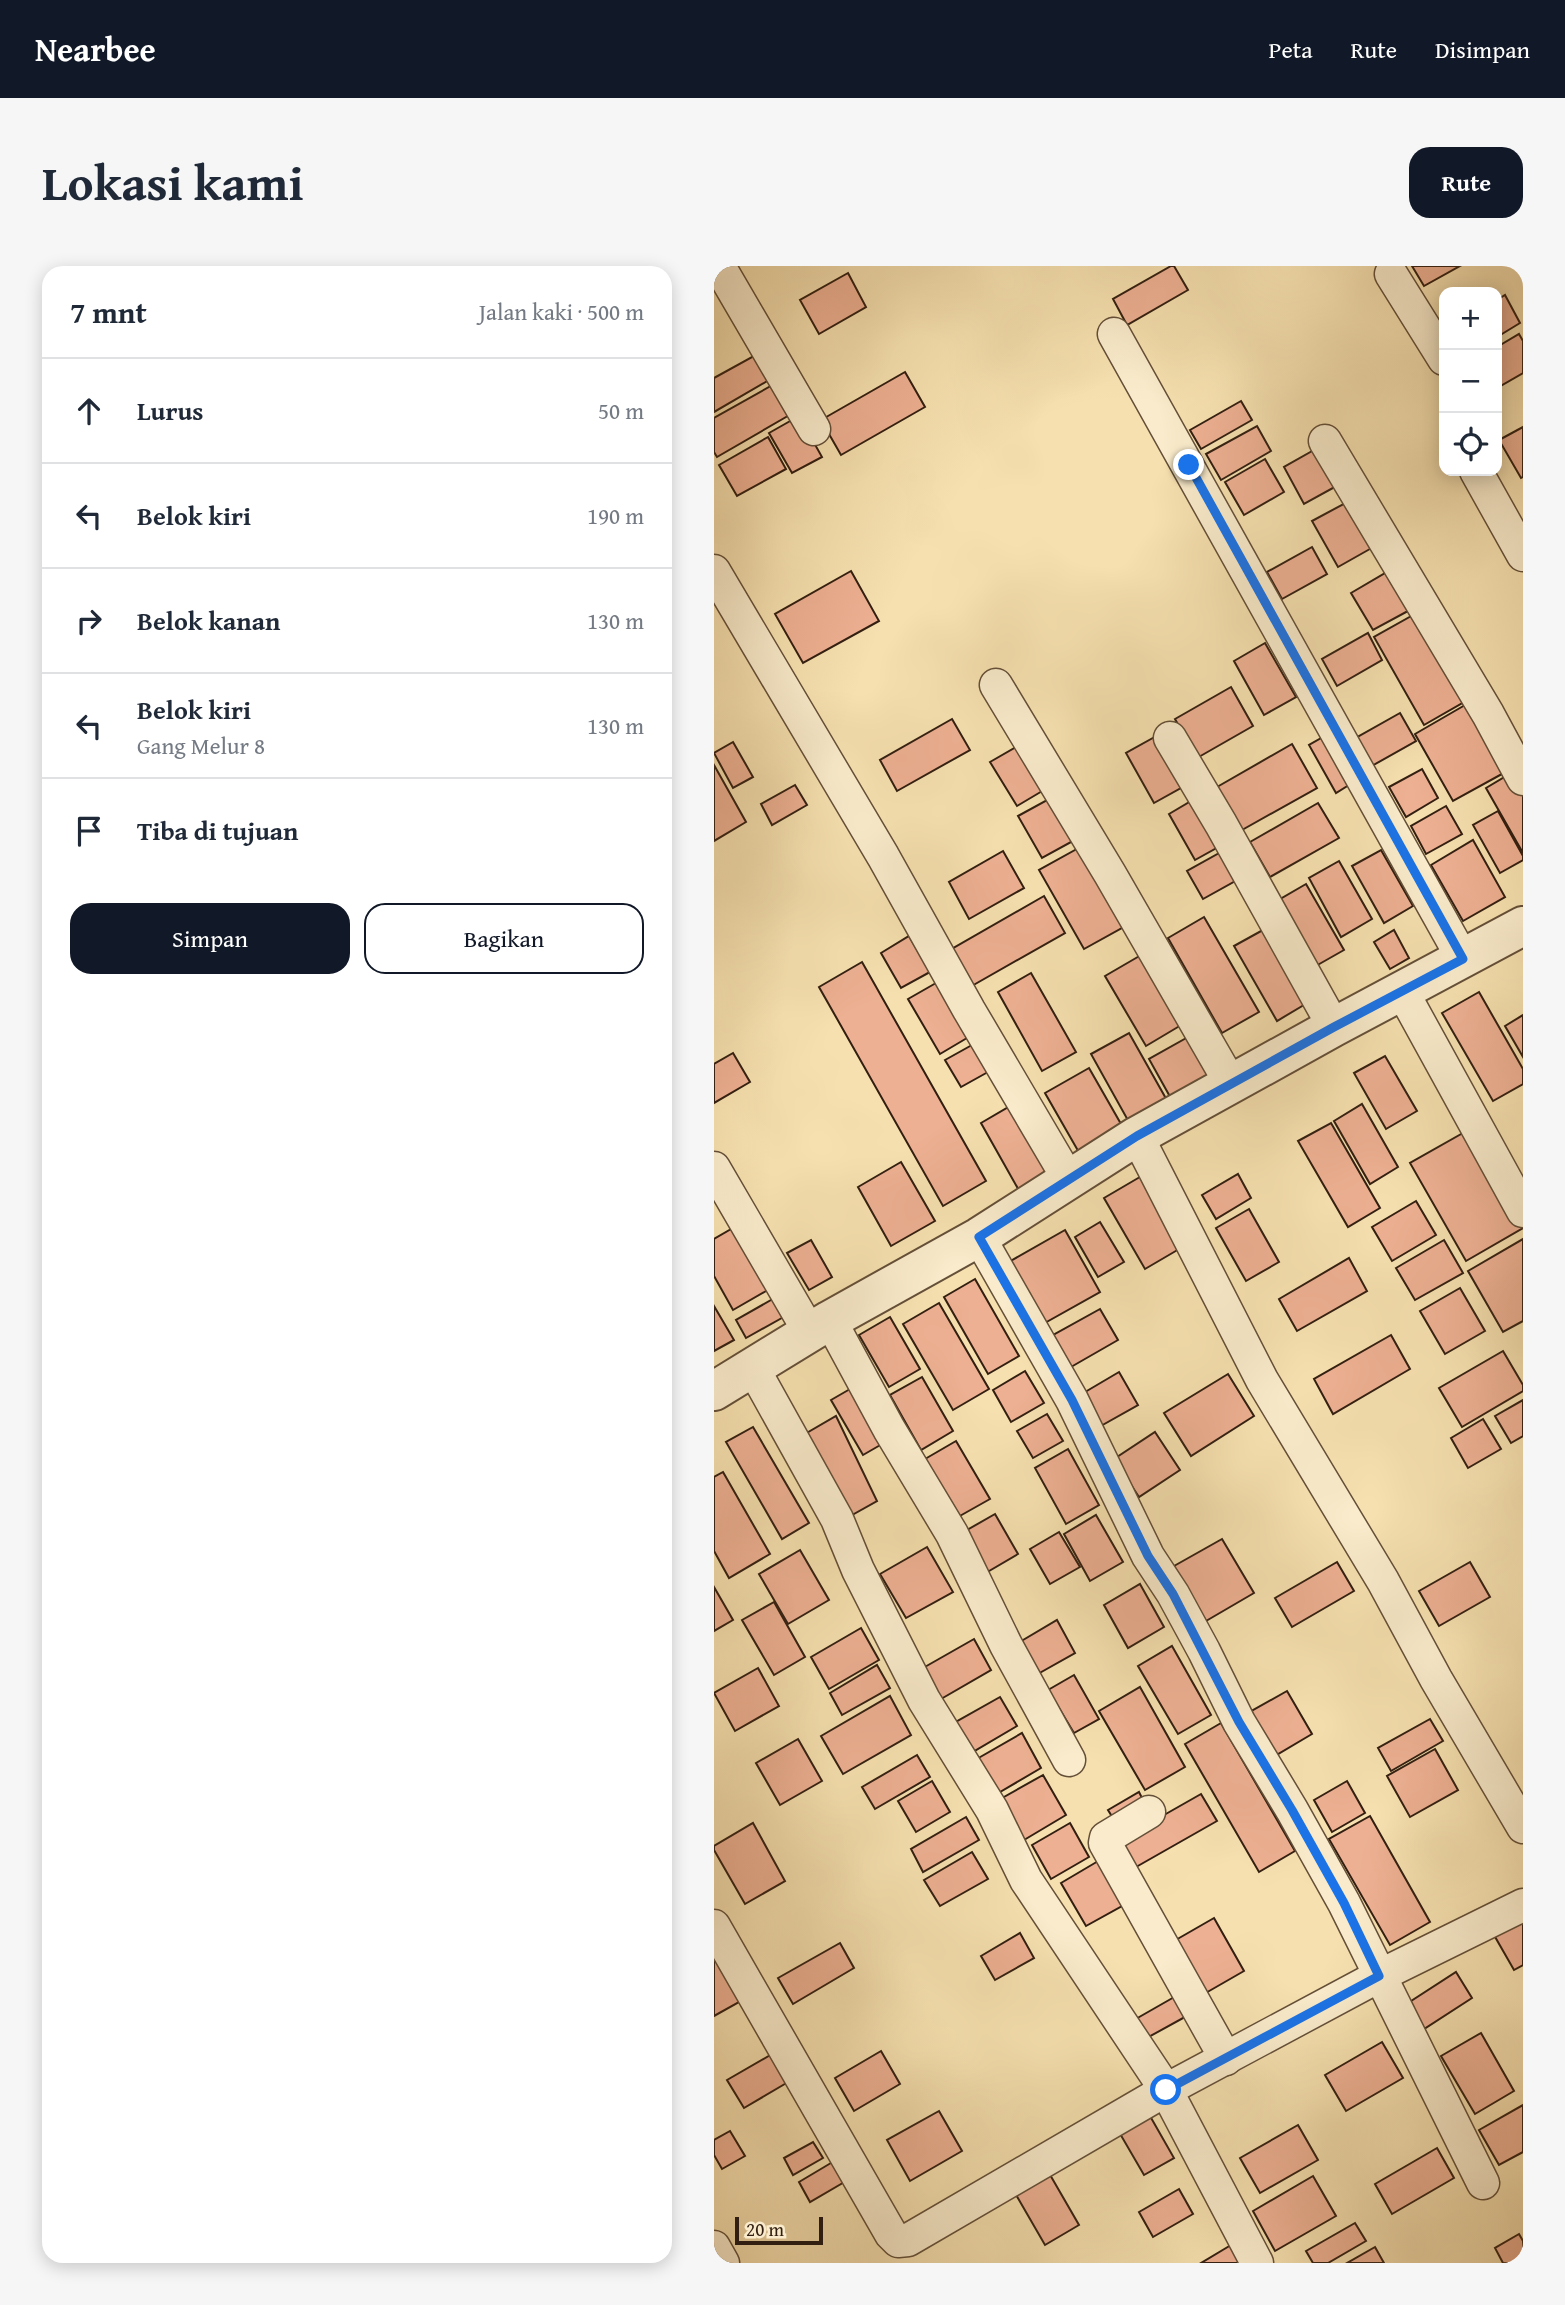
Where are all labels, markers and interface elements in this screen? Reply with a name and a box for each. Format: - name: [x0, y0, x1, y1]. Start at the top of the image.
- text: Nearbee: [35, 25, 156, 73]
- text: Peta: [1269, 32, 1312, 67]
- text: Rute: [1350, 32, 1397, 67]
- text: Disimpan: [1435, 32, 1530, 67]
- text: Lokasi kami: [42, 146, 304, 218]
- button: Rute: [1409, 147, 1523, 218]
- map controls: [1439, 287, 1502, 476]
- button: +: [1439, 287, 1502, 350]
- text: 7 mnt: [70, 290, 147, 334]
- text: Jalan kaki · 500 m: [479, 295, 644, 328]
- button: −: [1439, 350, 1502, 413]
- text: Lurus: [137, 391, 203, 430]
- icon: ahead: [70, 392, 108, 430]
- text: 50 m: [598, 394, 644, 427]
- button: locate: [1439, 413, 1502, 476]
- route end: [1173, 449, 1204, 480]
- text: Belok kiri: [137, 496, 251, 535]
- icon: left: [70, 497, 108, 535]
- text: 190 m: [587, 499, 644, 532]
- text: Belok kanan: [137, 601, 280, 640]
- icon: right: [70, 602, 108, 640]
- text: 130 m: [587, 604, 644, 637]
- text: Belok kiri: [137, 690, 251, 729]
- icon: left: [70, 707, 108, 745]
- text: 130 m: [587, 709, 644, 742]
- text: Gang Melur 8: [137, 729, 265, 762]
- text: Tiba di tujuan: [137, 811, 298, 850]
- icon: arrive: [70, 812, 108, 850]
- button: Simpan: [70, 903, 350, 974]
- button: Bagikan: [364, 903, 644, 974]
- route start: [1150, 2074, 1181, 2105]
- scale bar: [735, 2214, 822, 2246]
- text: 20 m: [746, 2215, 784, 2243]

